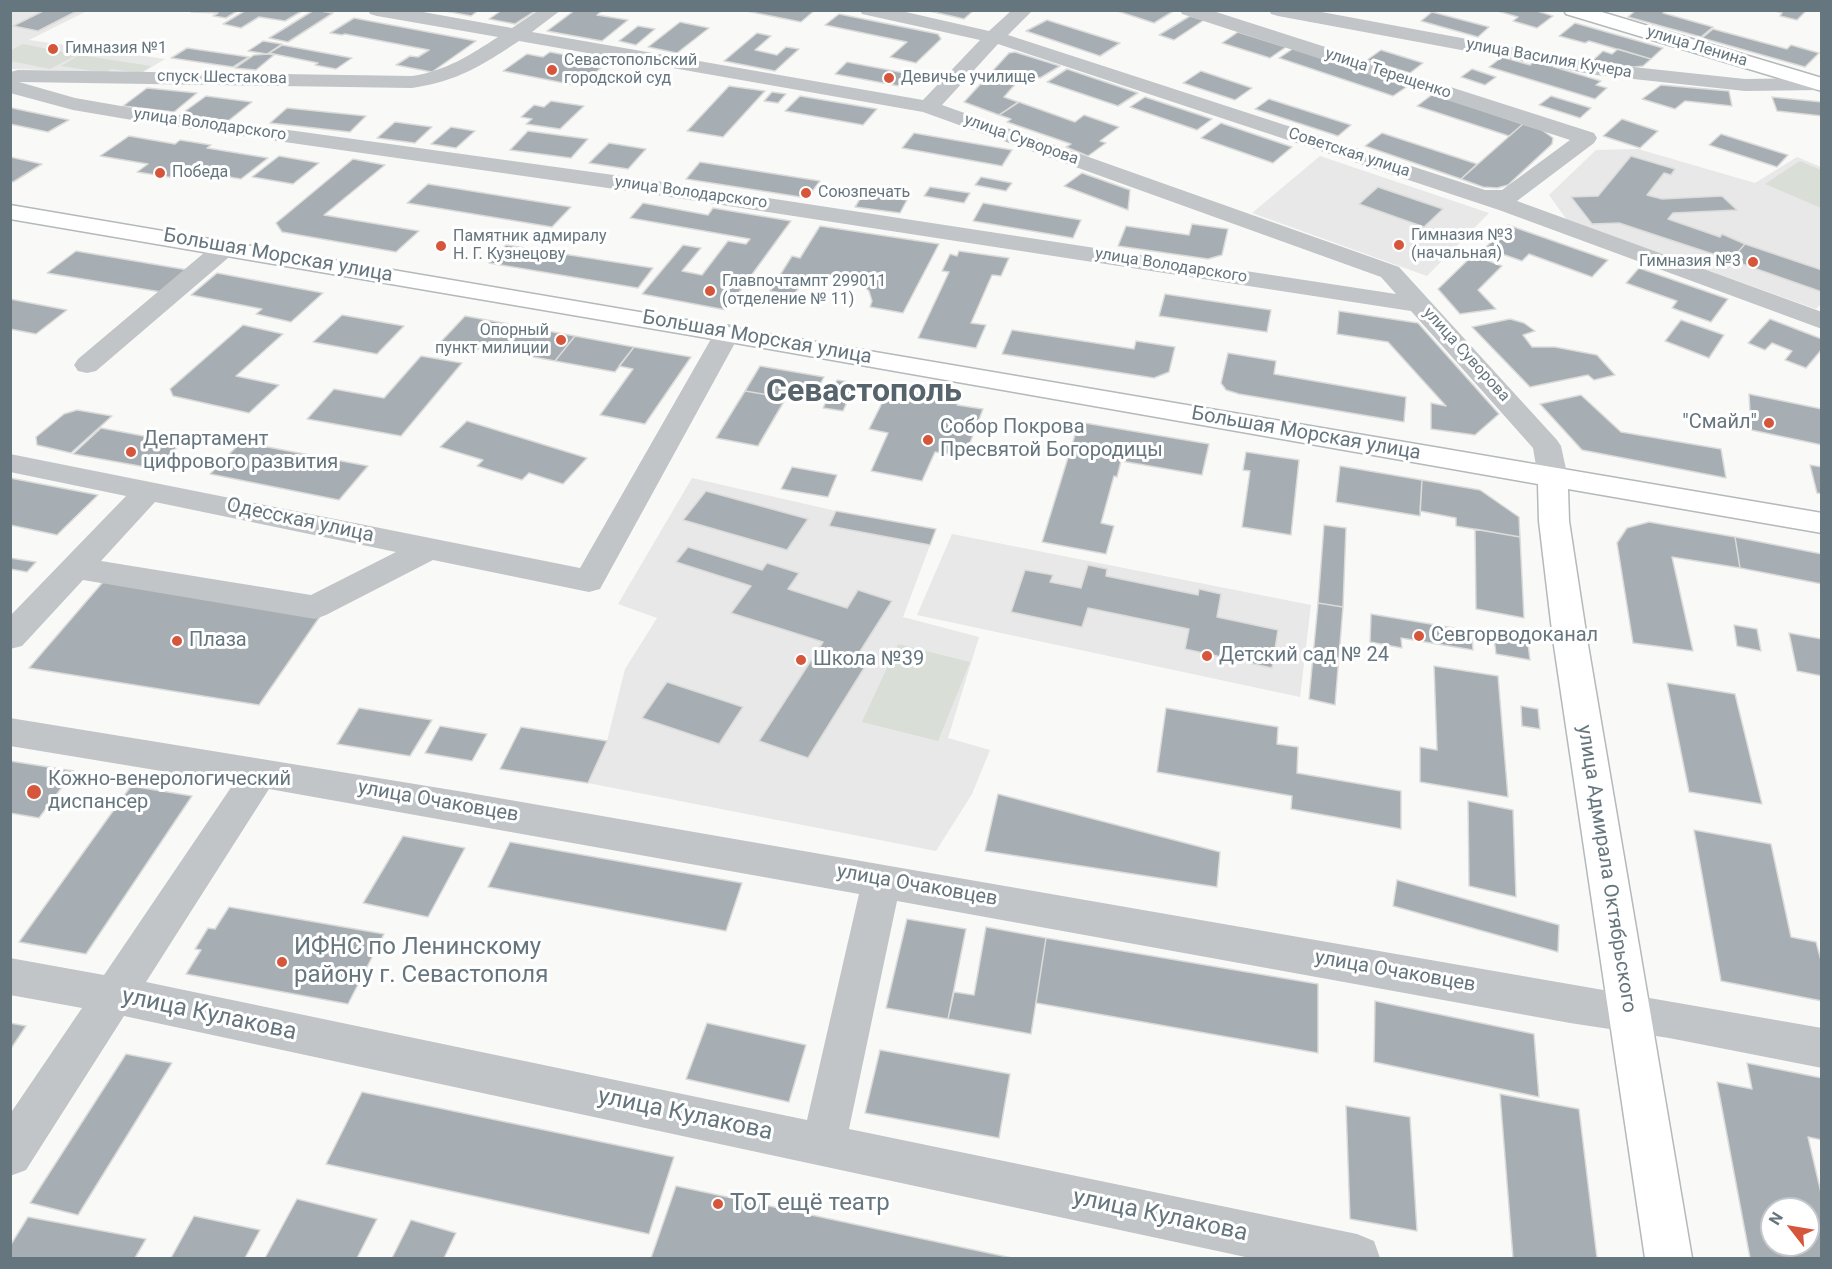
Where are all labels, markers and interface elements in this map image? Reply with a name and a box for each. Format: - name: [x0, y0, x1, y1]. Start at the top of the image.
- street label: улица Ленина: [1644, 23, 1750, 71]
- street label: улица Василия Кучера: [1465, 35, 1633, 83]
- place label: Гимназия №1: [65, 39, 167, 59]
- marker: Гимназия №1: [46, 42, 60, 56]
- street label: улица Терещенко: [1323, 45, 1453, 103]
- place label: Севастопольский городской суд: [564, 51, 697, 89]
- marker: Севастопольский городской суд: [545, 63, 559, 77]
- street label: спуск Шестакова: [157, 67, 287, 89]
- place label: Девичье училище: [901, 68, 1036, 88]
- marker: Девичье училище: [882, 71, 896, 85]
- street label: улица Володарского: [133, 105, 287, 145]
- street label: улица Суворова: [961, 110, 1081, 170]
- street label: Советская улица: [1286, 124, 1412, 182]
- place label: Победа: [172, 163, 228, 183]
- marker: Победа: [153, 166, 167, 180]
- street label: улица Володарского: [614, 173, 768, 213]
- place label: Союзпечать: [818, 183, 910, 203]
- marker: Союзпечать: [799, 186, 813, 200]
- street label: Большая Морская улица: [161, 224, 395, 288]
- place label: Гимназия №3 (начальная): [1411, 226, 1513, 264]
- place label: Памятник адмиралу Н. Г. Кузнецову: [453, 227, 607, 265]
- marker: Гимназия №3 (начальная): [1392, 238, 1406, 252]
- marker: Памятник адмиралу Н. Г. Кузнецову: [434, 239, 448, 253]
- street label: улица Володарского: [1094, 244, 1248, 288]
- place label: Гимназия №3: [1639, 252, 1741, 272]
- marker: Гимназия №3: [1746, 255, 1760, 269]
- place label: Главпочтампт 299011 (отделение № 11): [722, 272, 886, 310]
- marker: Главпочтампт 299011 (отделение № 11): [703, 284, 717, 298]
- street label: улица Суворова: [1419, 304, 1513, 406]
- street label: Большая Морская улица: [640, 306, 874, 370]
- place label: Опорный пункт милиции: [435, 321, 549, 359]
- marker: Опорный пункт милиции: [554, 333, 568, 347]
- district label: Севастополь: [766, 374, 962, 412]
- street label: Большая Морская улица: [1189, 402, 1423, 466]
- place label: "Смайл": [1682, 411, 1757, 435]
- place label: Собор Покрова Пресвятой Богородицы: [940, 416, 1163, 463]
- marker: "Смайл": [1762, 416, 1776, 430]
- place label: Департамент цифрового развития: [143, 428, 338, 475]
- marker: Собор Покрова Пресвятой Богородицы: [921, 433, 935, 447]
- marker: Департамент цифрового развития: [124, 445, 138, 459]
- street label: Одесская улица: [224, 494, 376, 548]
- place label: Севгорводоканал: [1431, 624, 1598, 648]
- place label: Плаза: [189, 629, 247, 653]
- marker: Севгорводоканал: [1412, 629, 1426, 643]
- marker: Плаза: [170, 634, 184, 648]
- place label: Детский сад № 24: [1219, 644, 1389, 668]
- place label: Школа №39: [813, 648, 924, 672]
- marker: Детский сад № 24: [1200, 649, 1214, 663]
- marker: Школа №39: [794, 653, 808, 667]
- street label: улица Адмирала Октябрьского: [1571, 723, 1641, 1015]
- place label: Кожно-венерологический диспансер: [48, 768, 291, 815]
- street label: улица Очаковцев: [356, 776, 520, 828]
- marker: Кожно-венерологический диспансер: [25, 783, 43, 801]
- street label: улица Очаковцев: [835, 860, 999, 912]
- place label: ИФНС по Ленинскому району г. Севастополя: [294, 934, 548, 990]
- street label: улица Очаковцев: [1313, 946, 1477, 998]
- marker: ИФНС по Ленинскому району г. Севастополя: [275, 955, 289, 969]
- street label: улица Кулакова: [119, 982, 299, 1048]
- street label: улица Кулакова: [595, 1082, 775, 1148]
- street label: улица Кулакова: [1070, 1183, 1250, 1249]
- place label: ТоТ ещё театр: [730, 1190, 890, 1218]
- marker: ТоТ ещё театр: [711, 1197, 725, 1211]
- north arrow: [1760, 1197, 1820, 1257]
- text: N: [1765, 1209, 1787, 1228]

